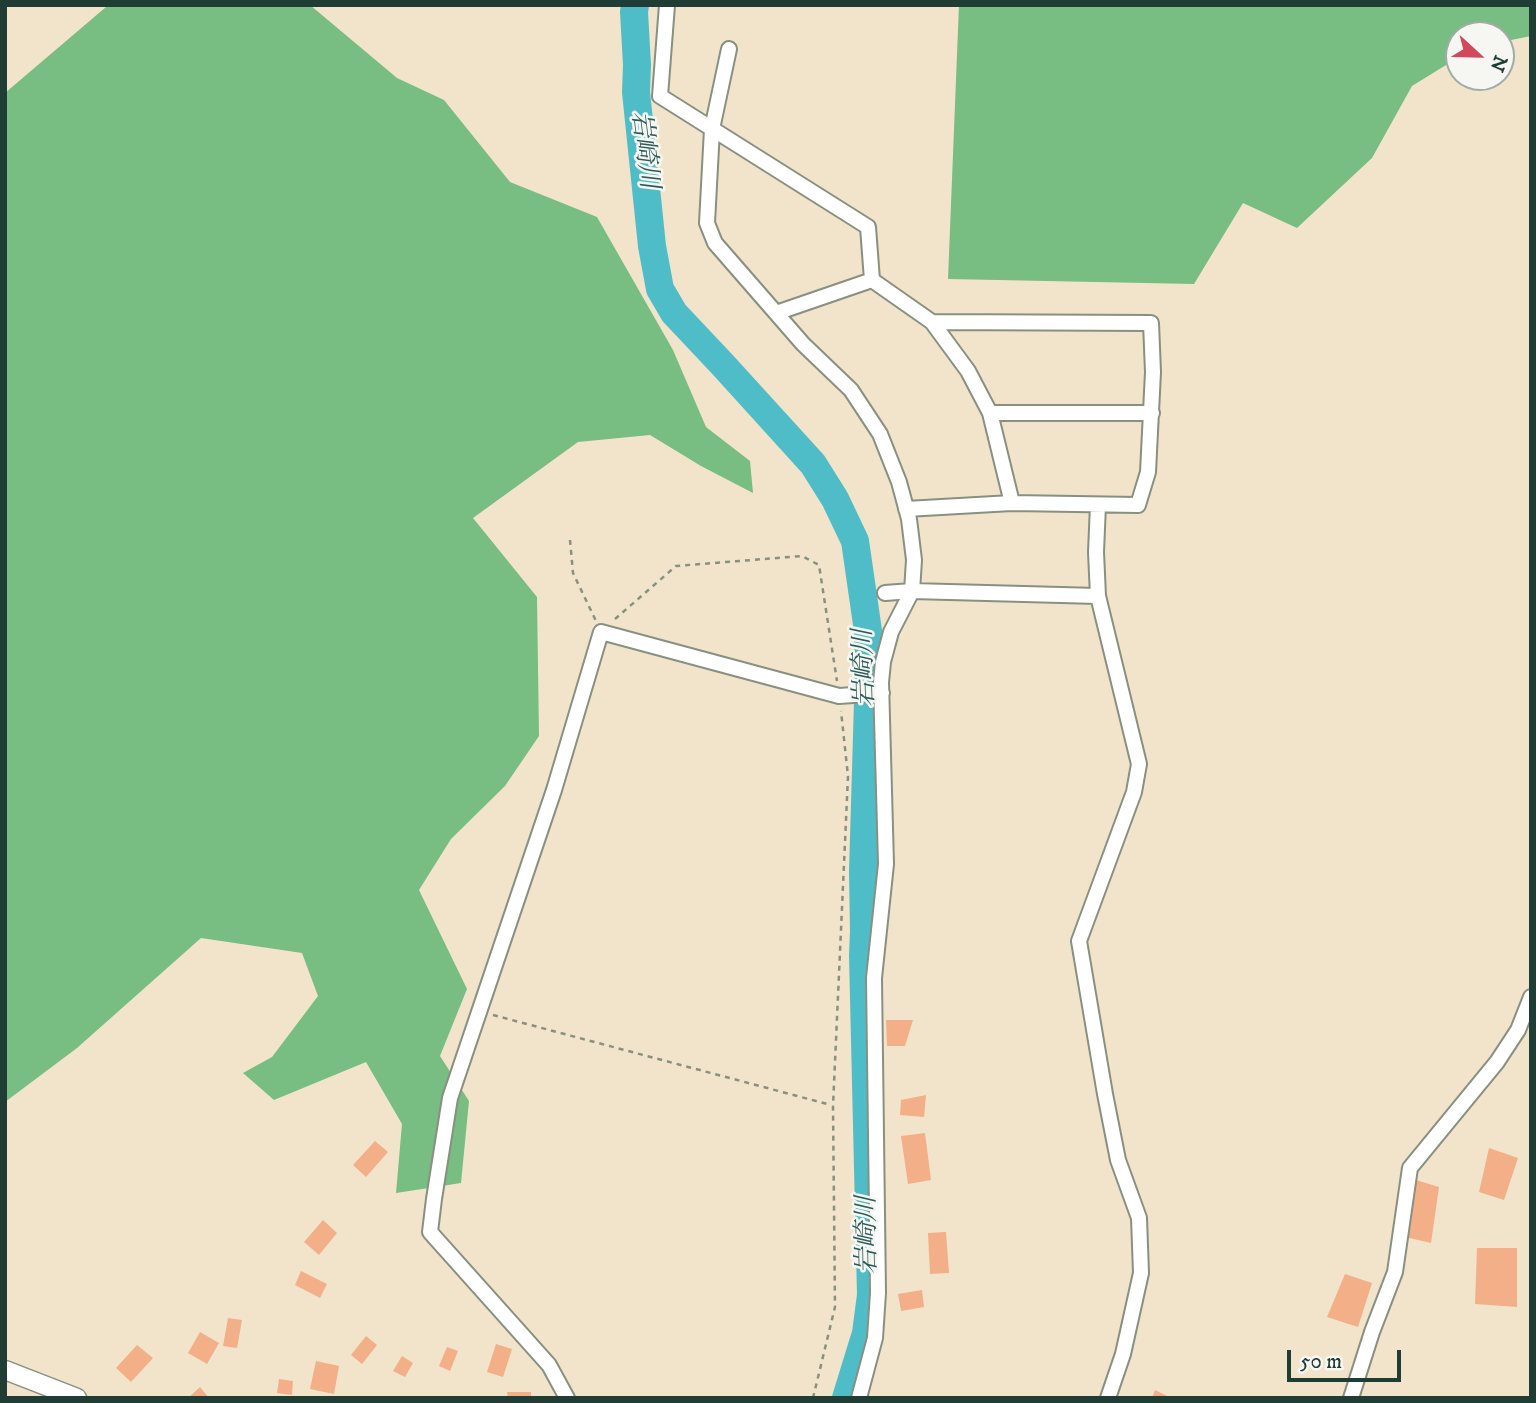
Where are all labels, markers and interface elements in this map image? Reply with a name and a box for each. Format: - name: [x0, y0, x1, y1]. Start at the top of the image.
- north arrow: [1445, 21, 1515, 91]
- text: N: [1484, 52, 1512, 75]
- water label: 岩崎川: [623, 109, 663, 191]
- water label: 岩崎川: [849, 628, 883, 708]
- water label: 岩崎川: [853, 1196, 885, 1274]
- scale bar: [1291, 1336, 1405, 1380]
- text: 50 m: [1300, 1349, 1342, 1375]

